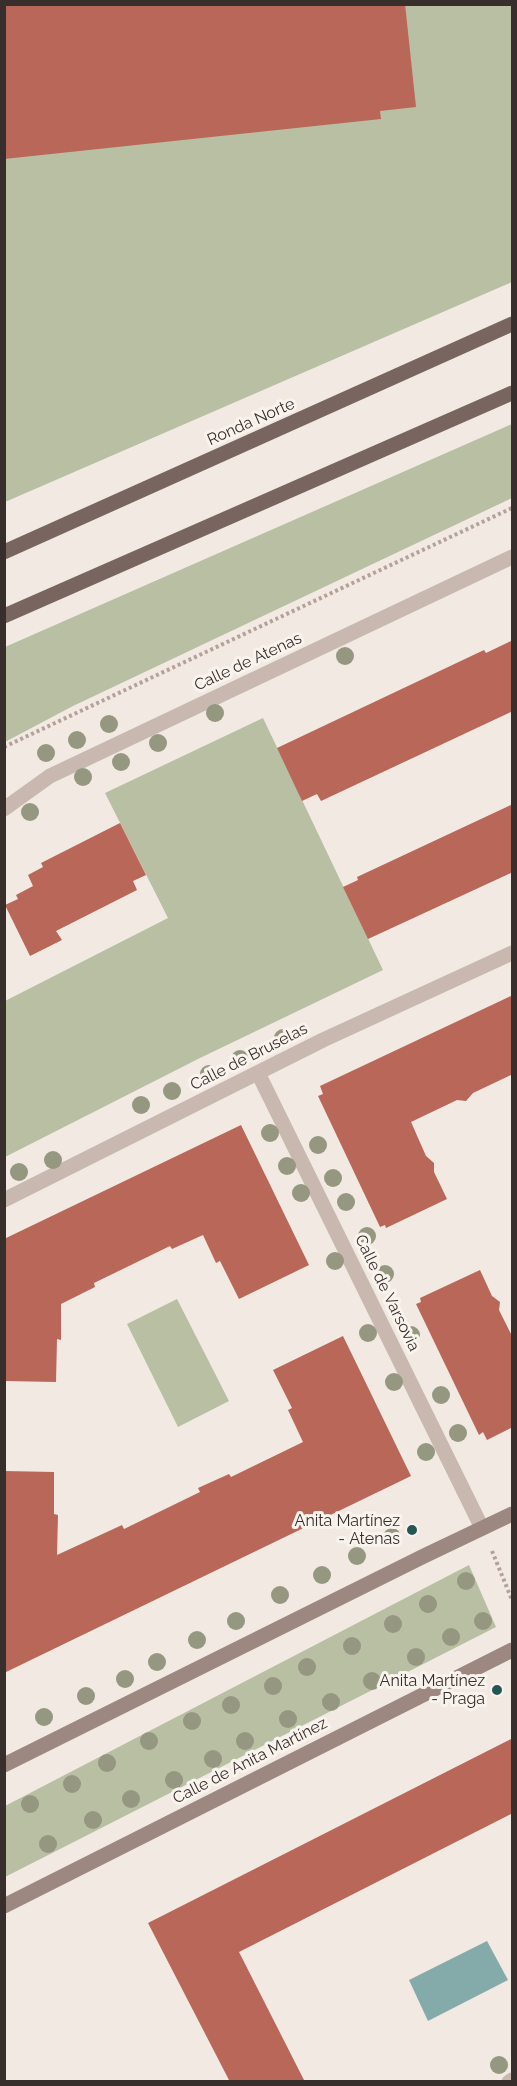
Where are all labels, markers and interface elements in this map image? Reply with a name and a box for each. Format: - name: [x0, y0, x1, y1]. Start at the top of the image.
- street label: Ronda Norte: [204, 394, 298, 450]
- street label: Calle de Atenas: [191, 629, 305, 695]
- street label: Calle de Bruselas: [187, 1019, 311, 1095]
- street label: Calle de Varsovia: [350, 1232, 424, 1354]
- place label: Anita Martínez - Atenas: [295, 1511, 400, 1549]
- marker: Anita Martínez - Atenas: [405, 1523, 419, 1537]
- place label: Anita Martínez - Praga: [380, 1671, 485, 1709]
- marker: Anita Martínez - Praga: [490, 1683, 504, 1697]
- street label: Calle de Anita Martínez: [170, 1714, 330, 1808]

